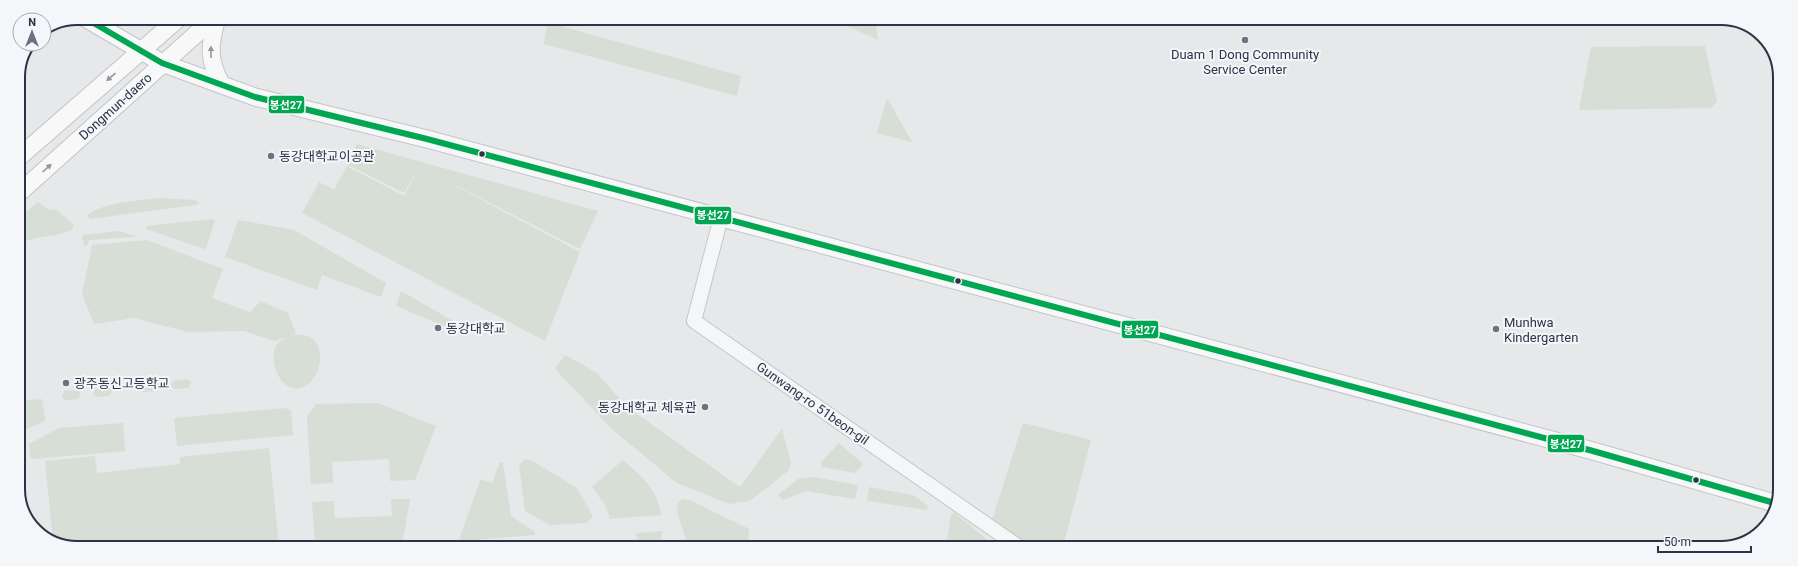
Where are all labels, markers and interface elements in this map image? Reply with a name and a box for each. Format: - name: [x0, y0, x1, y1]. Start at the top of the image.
- north arrow: [12, 12, 52, 52]
- text: N: [28, 16, 36, 29]
- marker: Duam 1 Dong Community Service Center: [1240, 35, 1250, 45]
- one-way arrow: [207, 46, 214, 58]
- place label: Duam 1 Dong Community Service Center: [1171, 47, 1319, 77]
- street label: Dongmun-daero: [76, 70, 155, 143]
- one-way arrow: [106, 72, 115, 81]
- line badge: 봉선27: [268, 95, 305, 114]
- text: 봉선27: [270, 99, 302, 112]
- place label: 동강대학교이공관: [279, 149, 375, 164]
- unlabelled marker: [477, 149, 487, 159]
- marker: 동강대학교이공관: [266, 151, 276, 161]
- one-way arrow: [42, 163, 52, 173]
- line badge: 봉선27: [694, 206, 732, 225]
- text: 봉선27: [697, 209, 729, 222]
- unlabelled marker: [953, 276, 963, 286]
- place label: Munhwa Kindergarten: [1504, 315, 1578, 345]
- line badge: 봉선27: [1121, 320, 1159, 339]
- place label: 동강대학교: [446, 321, 506, 336]
- marker: 동강대학교: [433, 323, 443, 333]
- text: 봉선27: [1124, 324, 1156, 337]
- marker: Munhwa Kindergarten: [1491, 324, 1501, 334]
- street label: Gunwang-ro 51beon-gil: [754, 359, 872, 448]
- place label: 광주동신고등학교: [74, 376, 170, 391]
- marker: 광주동신고등학교: [61, 378, 71, 388]
- place label: 동강대학교 체육관: [598, 400, 697, 415]
- marker: 동강대학교 체육관: [700, 402, 710, 412]
- line badge: 봉선27: [1547, 434, 1585, 453]
- text: 봉선27: [1550, 438, 1582, 451]
- unlabelled marker: [1691, 475, 1701, 485]
- scale bar: [1658, 528, 1751, 554]
- text: 50 m: [1664, 535, 1691, 549]

